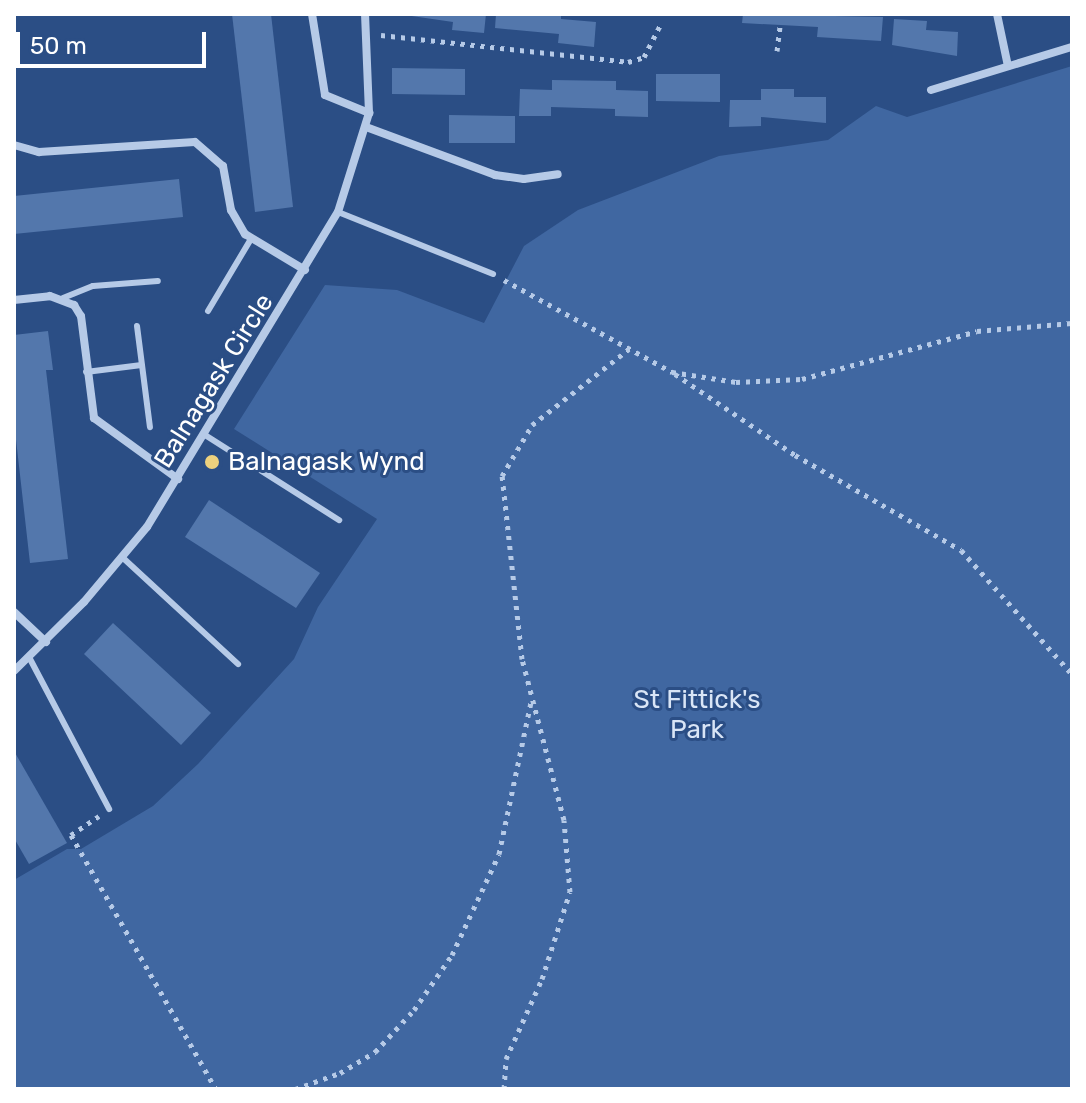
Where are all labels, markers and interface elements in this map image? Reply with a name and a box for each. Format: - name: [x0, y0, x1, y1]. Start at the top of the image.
- scale bar: [20, 16, 210, 66]
- text: 50 m: [30, 32, 87, 60]
- street label: Balnagask Circle: [148, 288, 280, 474]
- place label: Balnagask Wynd: [228, 446, 425, 478]
- marker: Balnagask Wynd: [203, 453, 221, 471]
- park label: St Fittick's Park: [634, 684, 760, 746]

